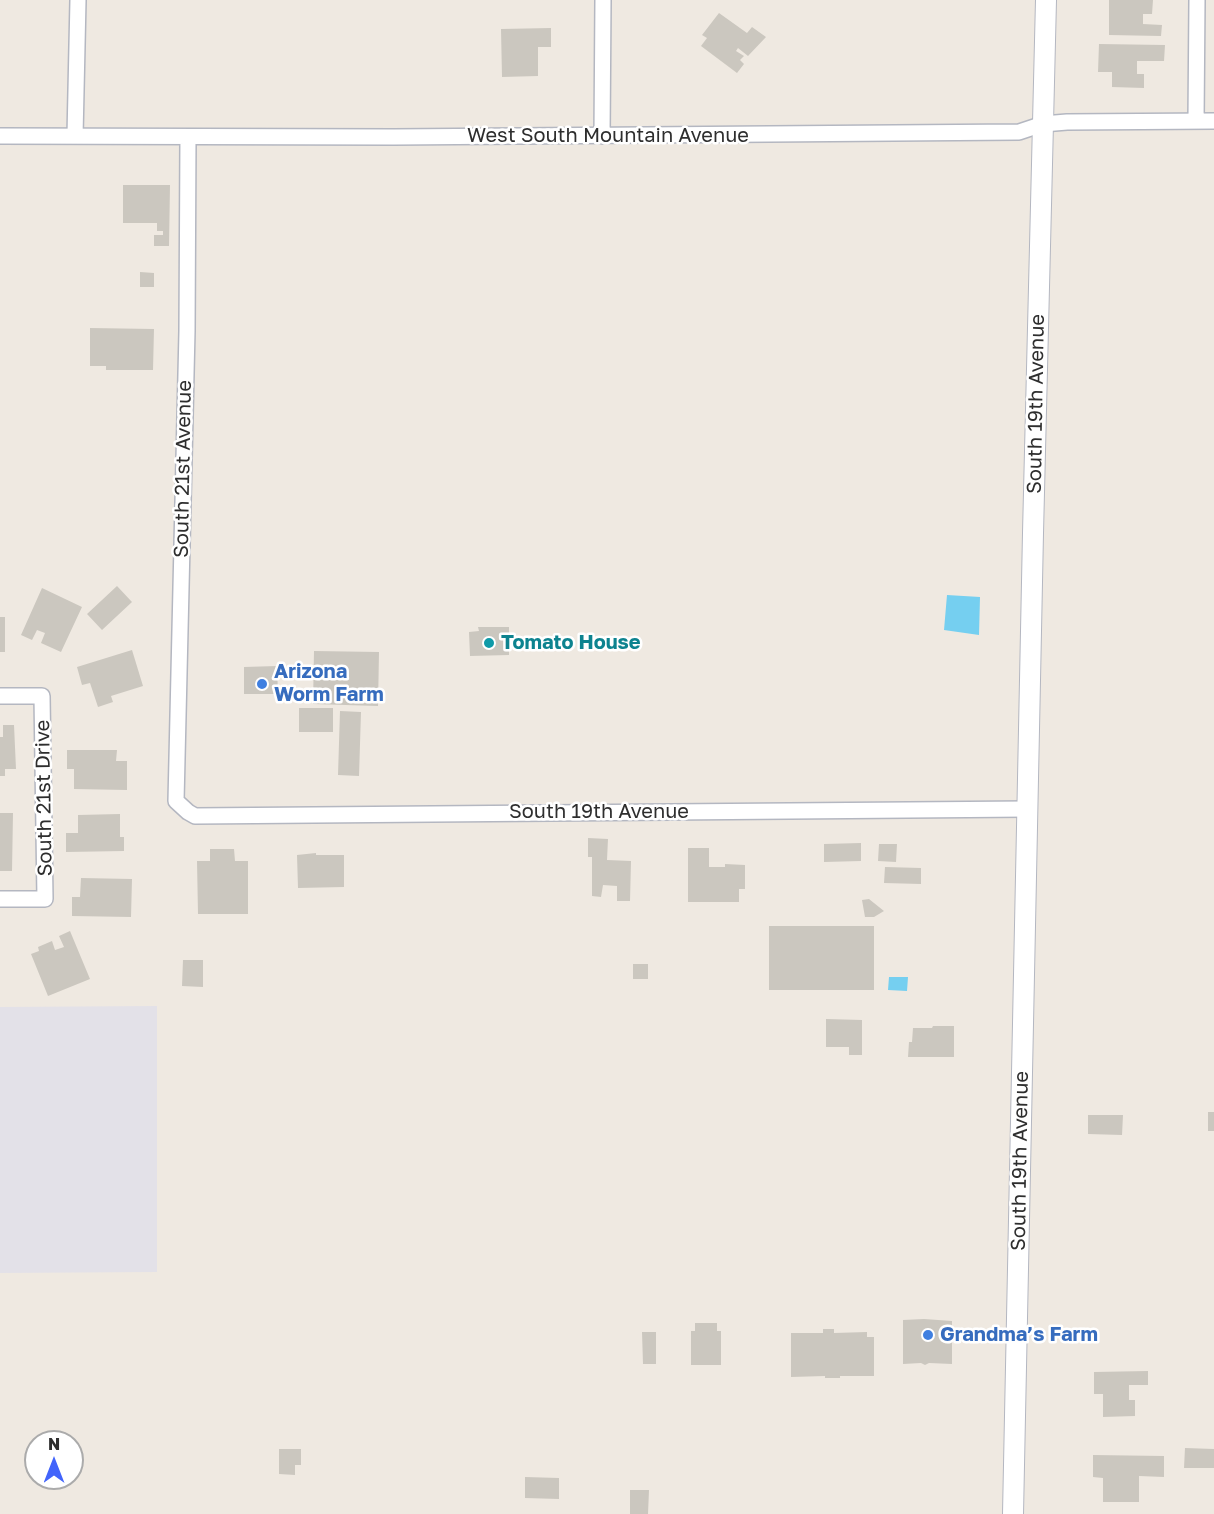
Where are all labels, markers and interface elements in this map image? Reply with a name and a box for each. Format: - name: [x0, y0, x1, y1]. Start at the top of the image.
- street label: West South Mountain Avenue: [467, 124, 749, 148]
- street label: South 19th Avenue: [1022, 314, 1050, 494]
- street label: South 21st Avenue: [169, 380, 197, 558]
- place label: Tomato House: [501, 631, 641, 655]
- marker: Tomato House: [482, 636, 496, 650]
- place label: Arizona Worm Farm: [274, 660, 384, 707]
- marker: Arizona Worm Farm: [255, 677, 269, 691]
- street label: South 21st Drive: [31, 719, 57, 877]
- street label: South 19th Avenue: [509, 800, 689, 824]
- street label: South 19th Avenue: [1006, 1071, 1034, 1251]
- place label: Grandma’s Farm: [940, 1323, 1098, 1347]
- marker: Grandma’s Farm: [921, 1328, 935, 1342]
- north arrow: [24, 1430, 84, 1490]
- text: N: [48, 1434, 60, 1454]

